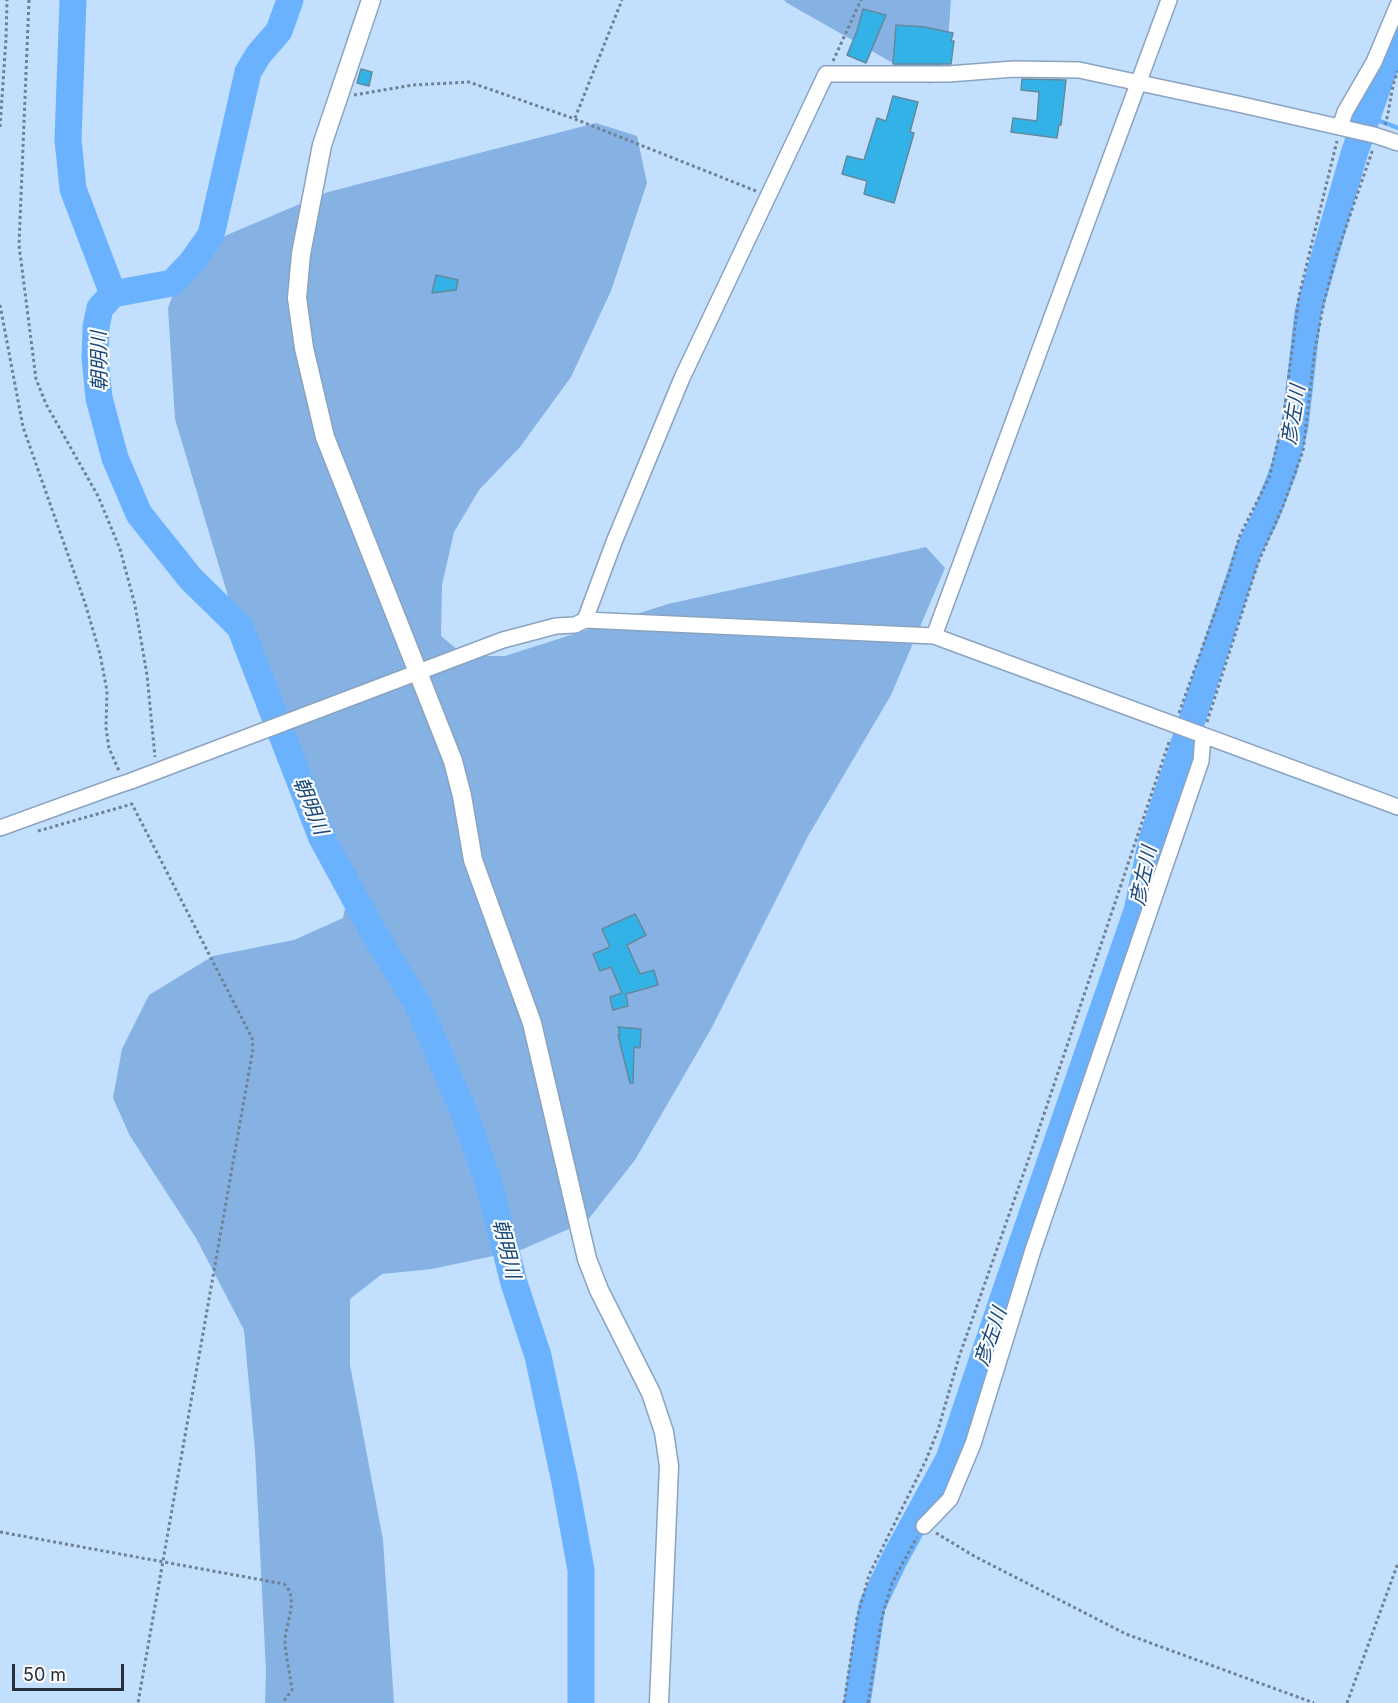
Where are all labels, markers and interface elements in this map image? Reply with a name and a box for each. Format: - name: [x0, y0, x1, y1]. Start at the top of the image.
- water label: 朝明川: [87, 331, 113, 391]
- water label: 彦左川: [1277, 383, 1311, 447]
- water label: 朝明川: [288, 774, 332, 838]
- water label: 彦左川: [1126, 844, 1162, 908]
- water label: 朝明川: [487, 1217, 525, 1281]
- water label: 彦左川: [970, 1305, 1012, 1369]
- scale bar: [15, 1652, 128, 1690]
- text: 50 m: [23, 1664, 66, 1685]

